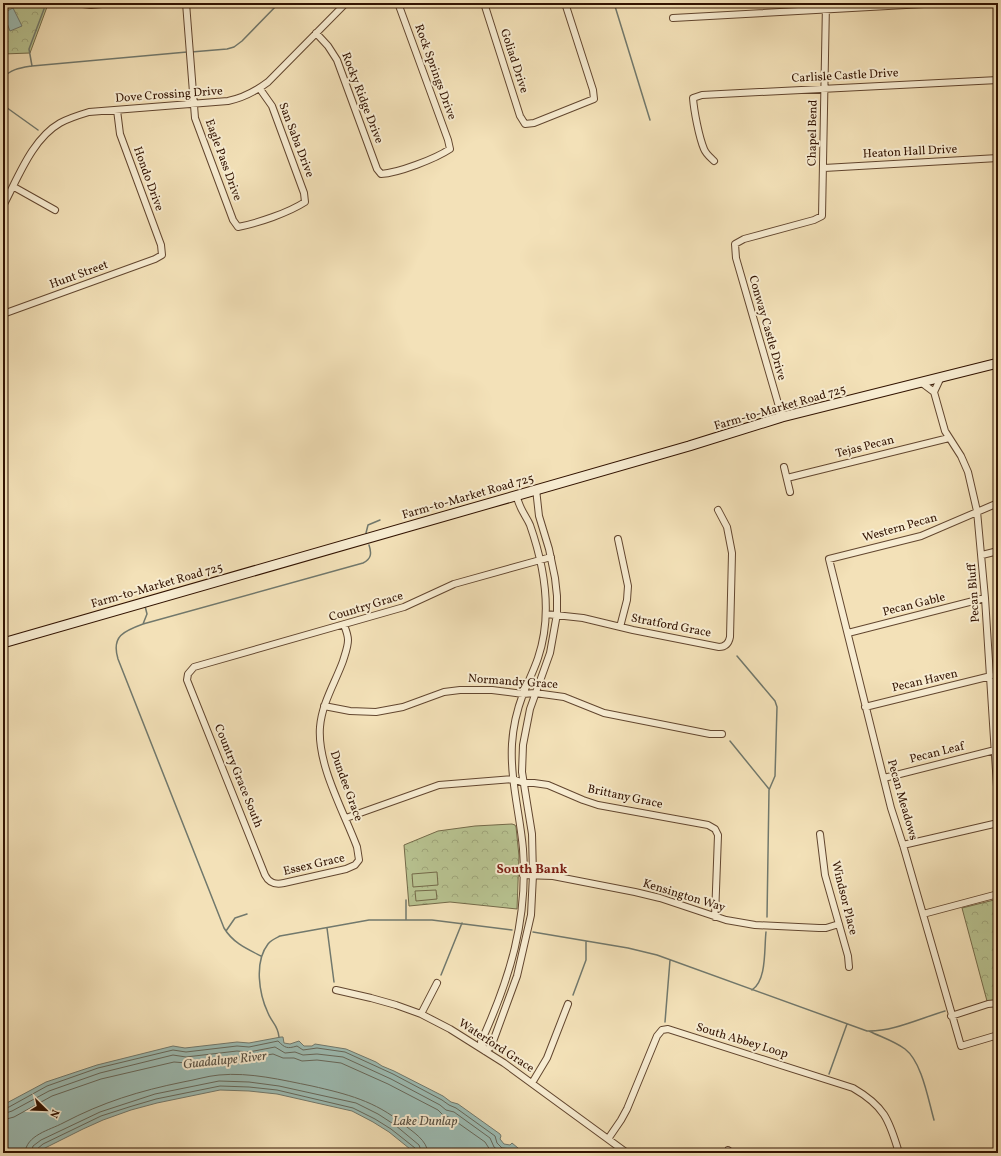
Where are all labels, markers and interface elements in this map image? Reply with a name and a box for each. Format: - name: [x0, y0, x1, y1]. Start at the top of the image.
- street label: Rock Springs Drive: [410, 22, 460, 122]
- street label: Goliad Drive: [496, 27, 532, 95]
- street label: Rocky Ridge Drive: [337, 50, 387, 146]
- street label: Carlisle Castle Drive: [791, 65, 899, 87]
- street label: Dove Crossing Drive: [115, 83, 223, 107]
- street label: Chapel Bend: [804, 99, 822, 166]
- street label: San Saba Drive: [274, 100, 318, 180]
- street label: Eagle Pass Drive: [201, 117, 245, 203]
- street label: Heaton Hall Drive: [862, 142, 958, 162]
- street label: Hondo Drive: [129, 145, 167, 214]
- street label: Hunt Street: [48, 257, 110, 293]
- street label: Conway Castle Drive: [744, 274, 790, 383]
- street label: Farm-to-Market Road 725: [712, 381, 848, 434]
- street label: Tejas Pecan: [834, 432, 896, 462]
- street label: Farm-to-Market Road 725: [400, 470, 536, 523]
- street label: Western Pecan: [861, 510, 939, 546]
- street label: Farm-to-Market Road 725: [89, 559, 225, 612]
- street label: Pecan Bluff: [964, 562, 984, 623]
- street label: Country Grace: [327, 588, 405, 626]
- street label: Pecan Gable: [881, 589, 947, 620]
- street label: Stratford Grace: [630, 610, 713, 642]
- street label: Pecan Haven: [891, 666, 959, 696]
- street label: Normandy Grace: [467, 671, 559, 693]
- street label: Country Grace South: [210, 722, 266, 830]
- street label: Pecan Leaf: [908, 738, 968, 768]
- street label: Dundee Grace: [326, 748, 366, 824]
- street label: Pecan Meadows: [883, 758, 921, 842]
- street label: Brittany Grace: [586, 781, 664, 813]
- street label: Essex Grace: [282, 850, 347, 880]
- street label: Windsor Place: [827, 859, 861, 937]
- district label: South Bank: [497, 861, 568, 879]
- street label: Kensington Way: [641, 876, 728, 916]
- street label: Waterford Grace: [455, 1016, 537, 1077]
- street label: South Abbey Loop: [694, 1019, 790, 1063]
- water label: Guadalupe River: [182, 1048, 268, 1074]
- north arrow: [26, 1090, 66, 1130]
- text: N: [45, 1107, 62, 1120]
- water label: Lake Dunlap: [393, 1113, 457, 1131]

